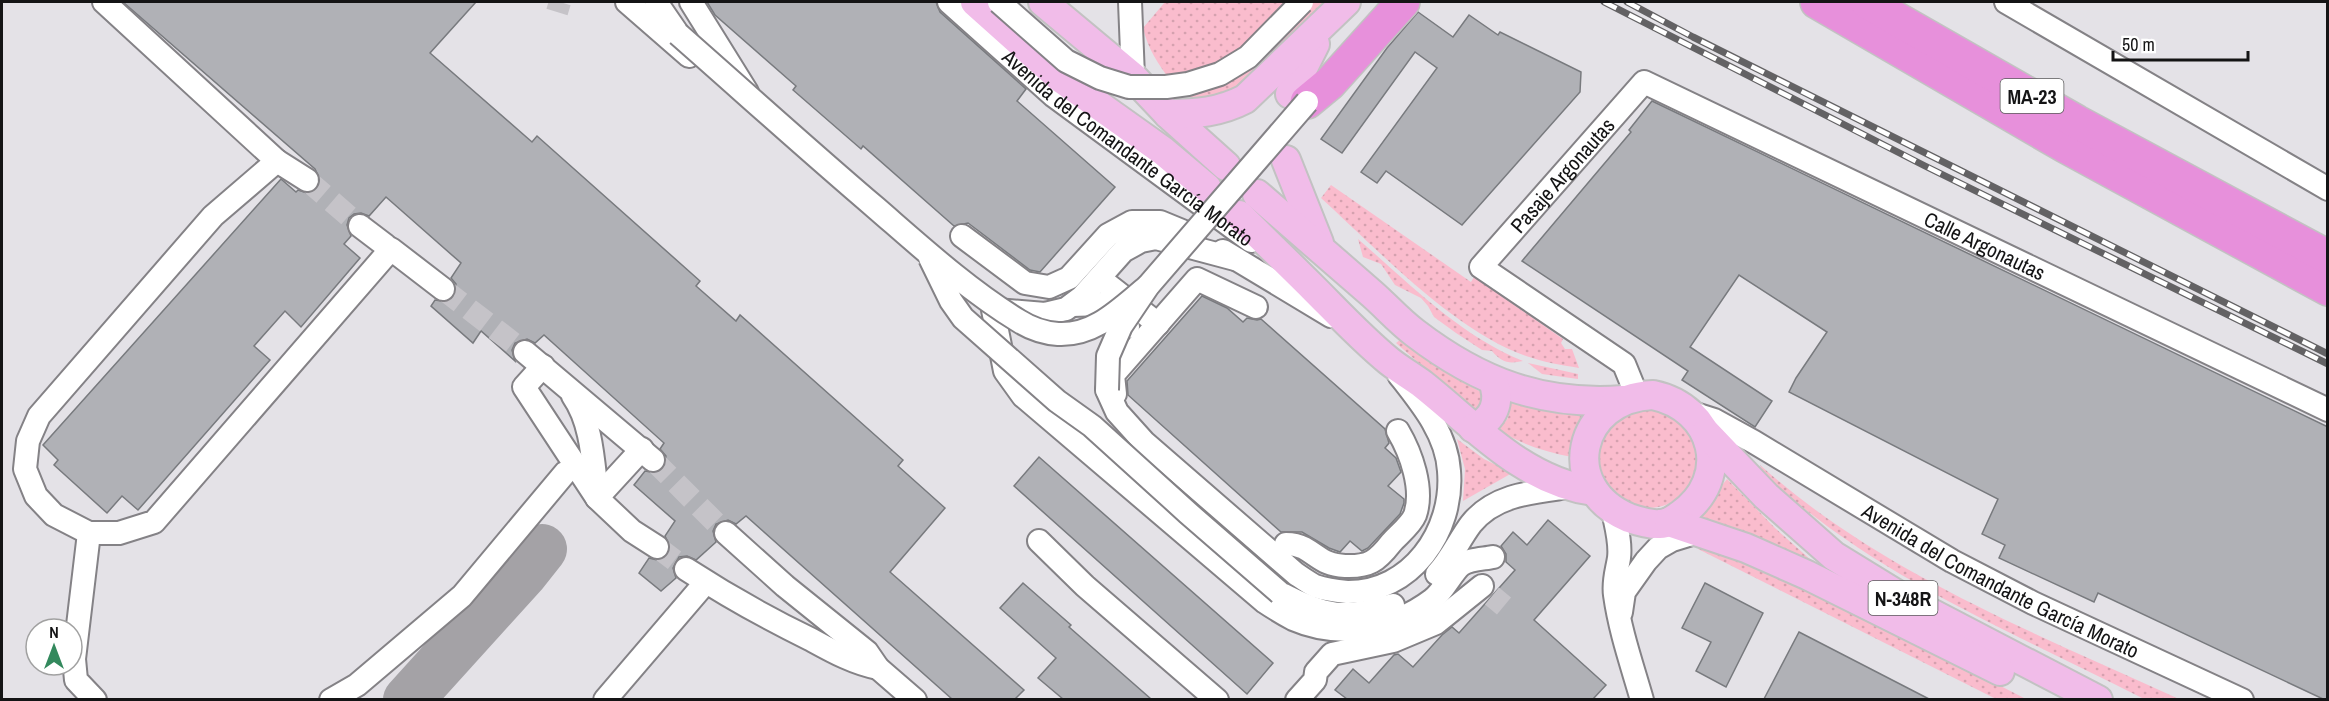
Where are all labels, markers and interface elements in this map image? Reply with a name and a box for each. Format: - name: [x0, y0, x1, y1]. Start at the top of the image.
- scale bar: [2113, 24, 2248, 62]
- text: 50 m: [2122, 32, 2155, 57]
- street label: Avenida del Comandante García Morato: [996, 42, 1260, 253]
- road number: MA-23: [2000, 79, 2064, 113]
- street label: Pasaje Argonautas: [1503, 111, 1621, 239]
- street label: Calle Argonautas: [1920, 204, 2050, 287]
- street label: Avenida del Comandante García Morato: [1856, 495, 2144, 665]
- road number: N-348R: [1868, 581, 1938, 615]
- north arrow: [24, 617, 84, 677]
- text: N: [49, 621, 59, 643]

